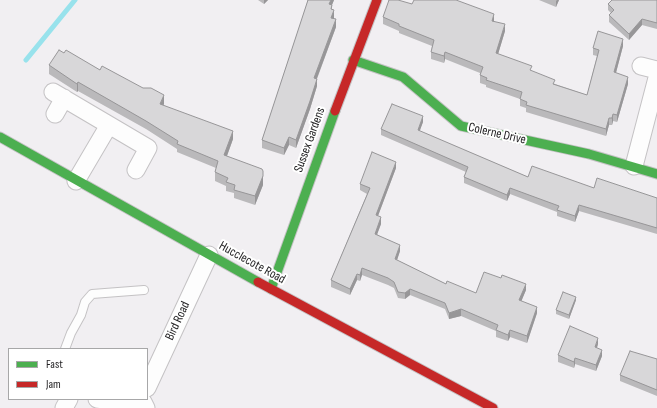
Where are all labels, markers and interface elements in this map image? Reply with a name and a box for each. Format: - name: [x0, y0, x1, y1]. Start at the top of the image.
- street label: Sussex Gardens: [291, 105, 329, 175]
- street label: Colerne Drive: [467, 120, 527, 148]
- street label: Hucclecote Road: [216, 238, 288, 288]
- street label: Bird Road: [162, 299, 194, 343]
- legend: [8, 348, 148, 400]
- text: Fast: [46, 357, 63, 372]
- text: Jam: [46, 377, 61, 392]

